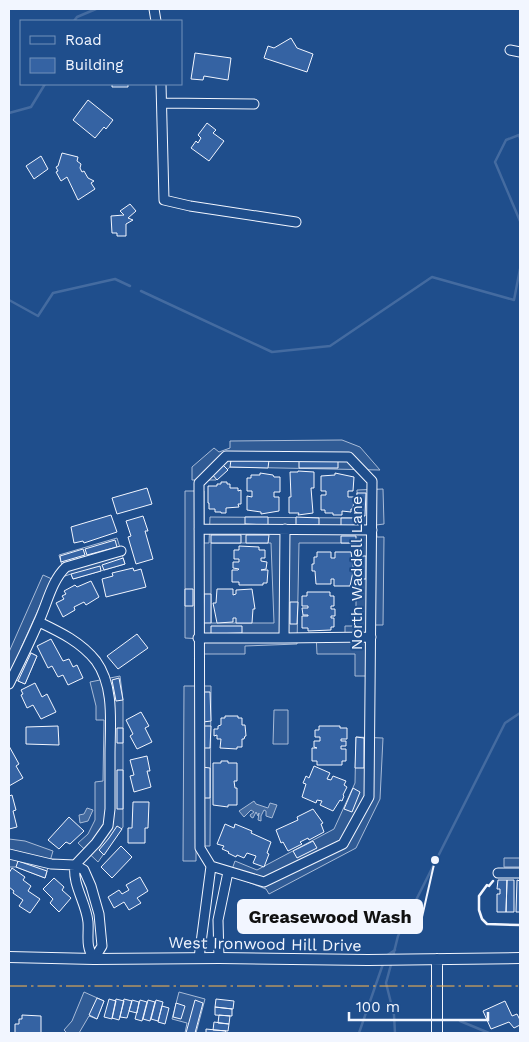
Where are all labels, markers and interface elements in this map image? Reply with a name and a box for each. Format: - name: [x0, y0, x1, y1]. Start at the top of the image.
- legend: [20, 20, 182, 85]
- text: Road: [65, 31, 102, 49]
- text: Building: [65, 56, 123, 74]
- street label: North Waddell Lane: [347, 496, 366, 650]
- callout: Greasewood Wash: [238, 900, 422, 933]
- text: Greasewood Wash: [248, 906, 412, 927]
- street label: West Ironwood Hill Drive: [168, 933, 362, 955]
- scale bar: [349, 990, 488, 1022]
- text: 100 m: [356, 998, 400, 1016]

